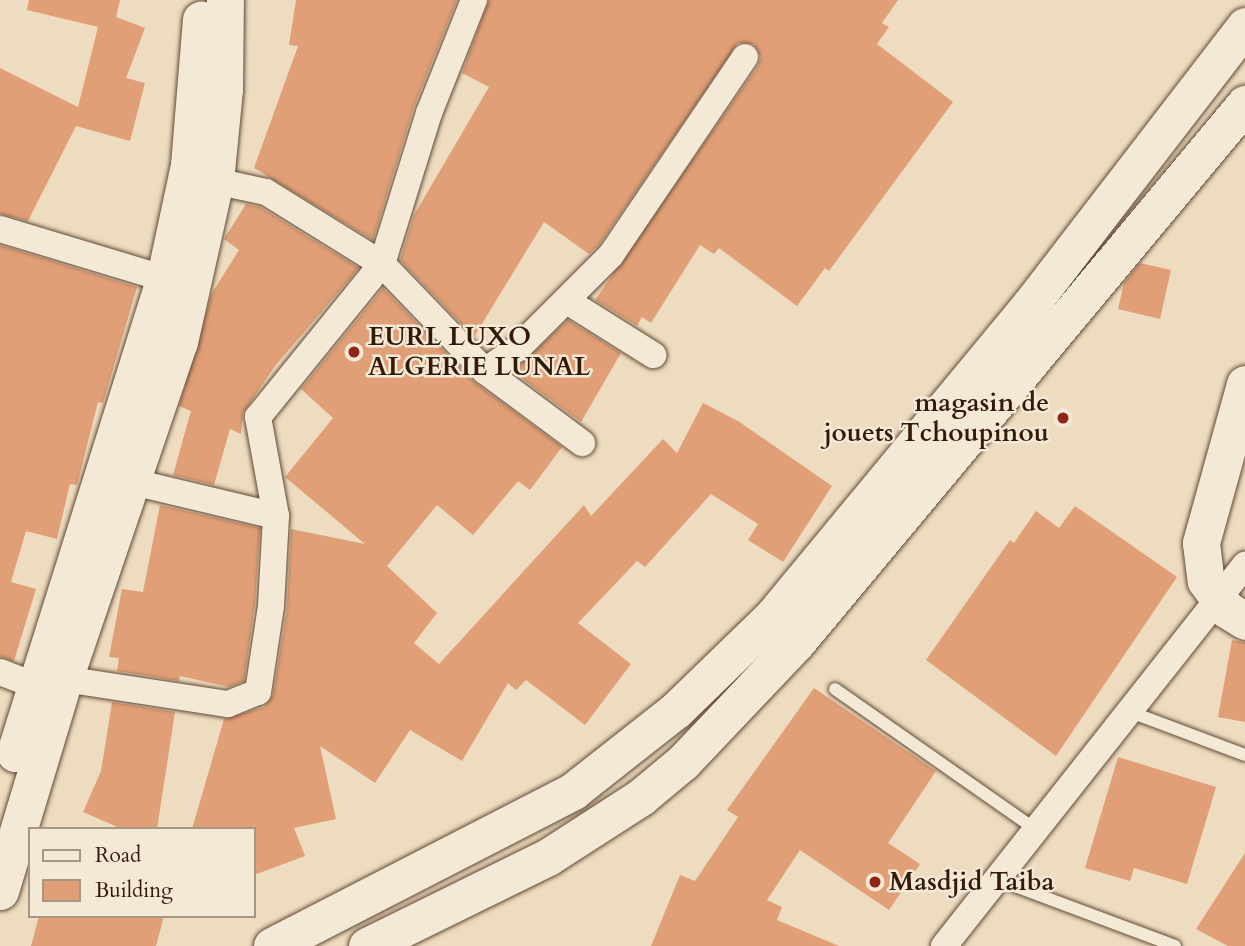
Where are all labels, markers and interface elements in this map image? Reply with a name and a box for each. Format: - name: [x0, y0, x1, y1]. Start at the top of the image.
- place label: EURL LUXO ALGERIE LUNAL: [368, 321, 590, 382]
- marker: EURL LUXO ALGERIE LUNAL: [346, 344, 362, 360]
- place label: magasin de jouets Tchoupinou: [824, 387, 1049, 448]
- marker: magasin de jouets Tchoupinou: [1055, 410, 1071, 426]
- legend: [28, 827, 256, 918]
- text: Road: [95, 841, 141, 870]
- place label: Masdjid Taiba: [889, 866, 1055, 898]
- marker: Masdjid Taiba: [867, 874, 883, 890]
- text: Building: [95, 876, 173, 905]

